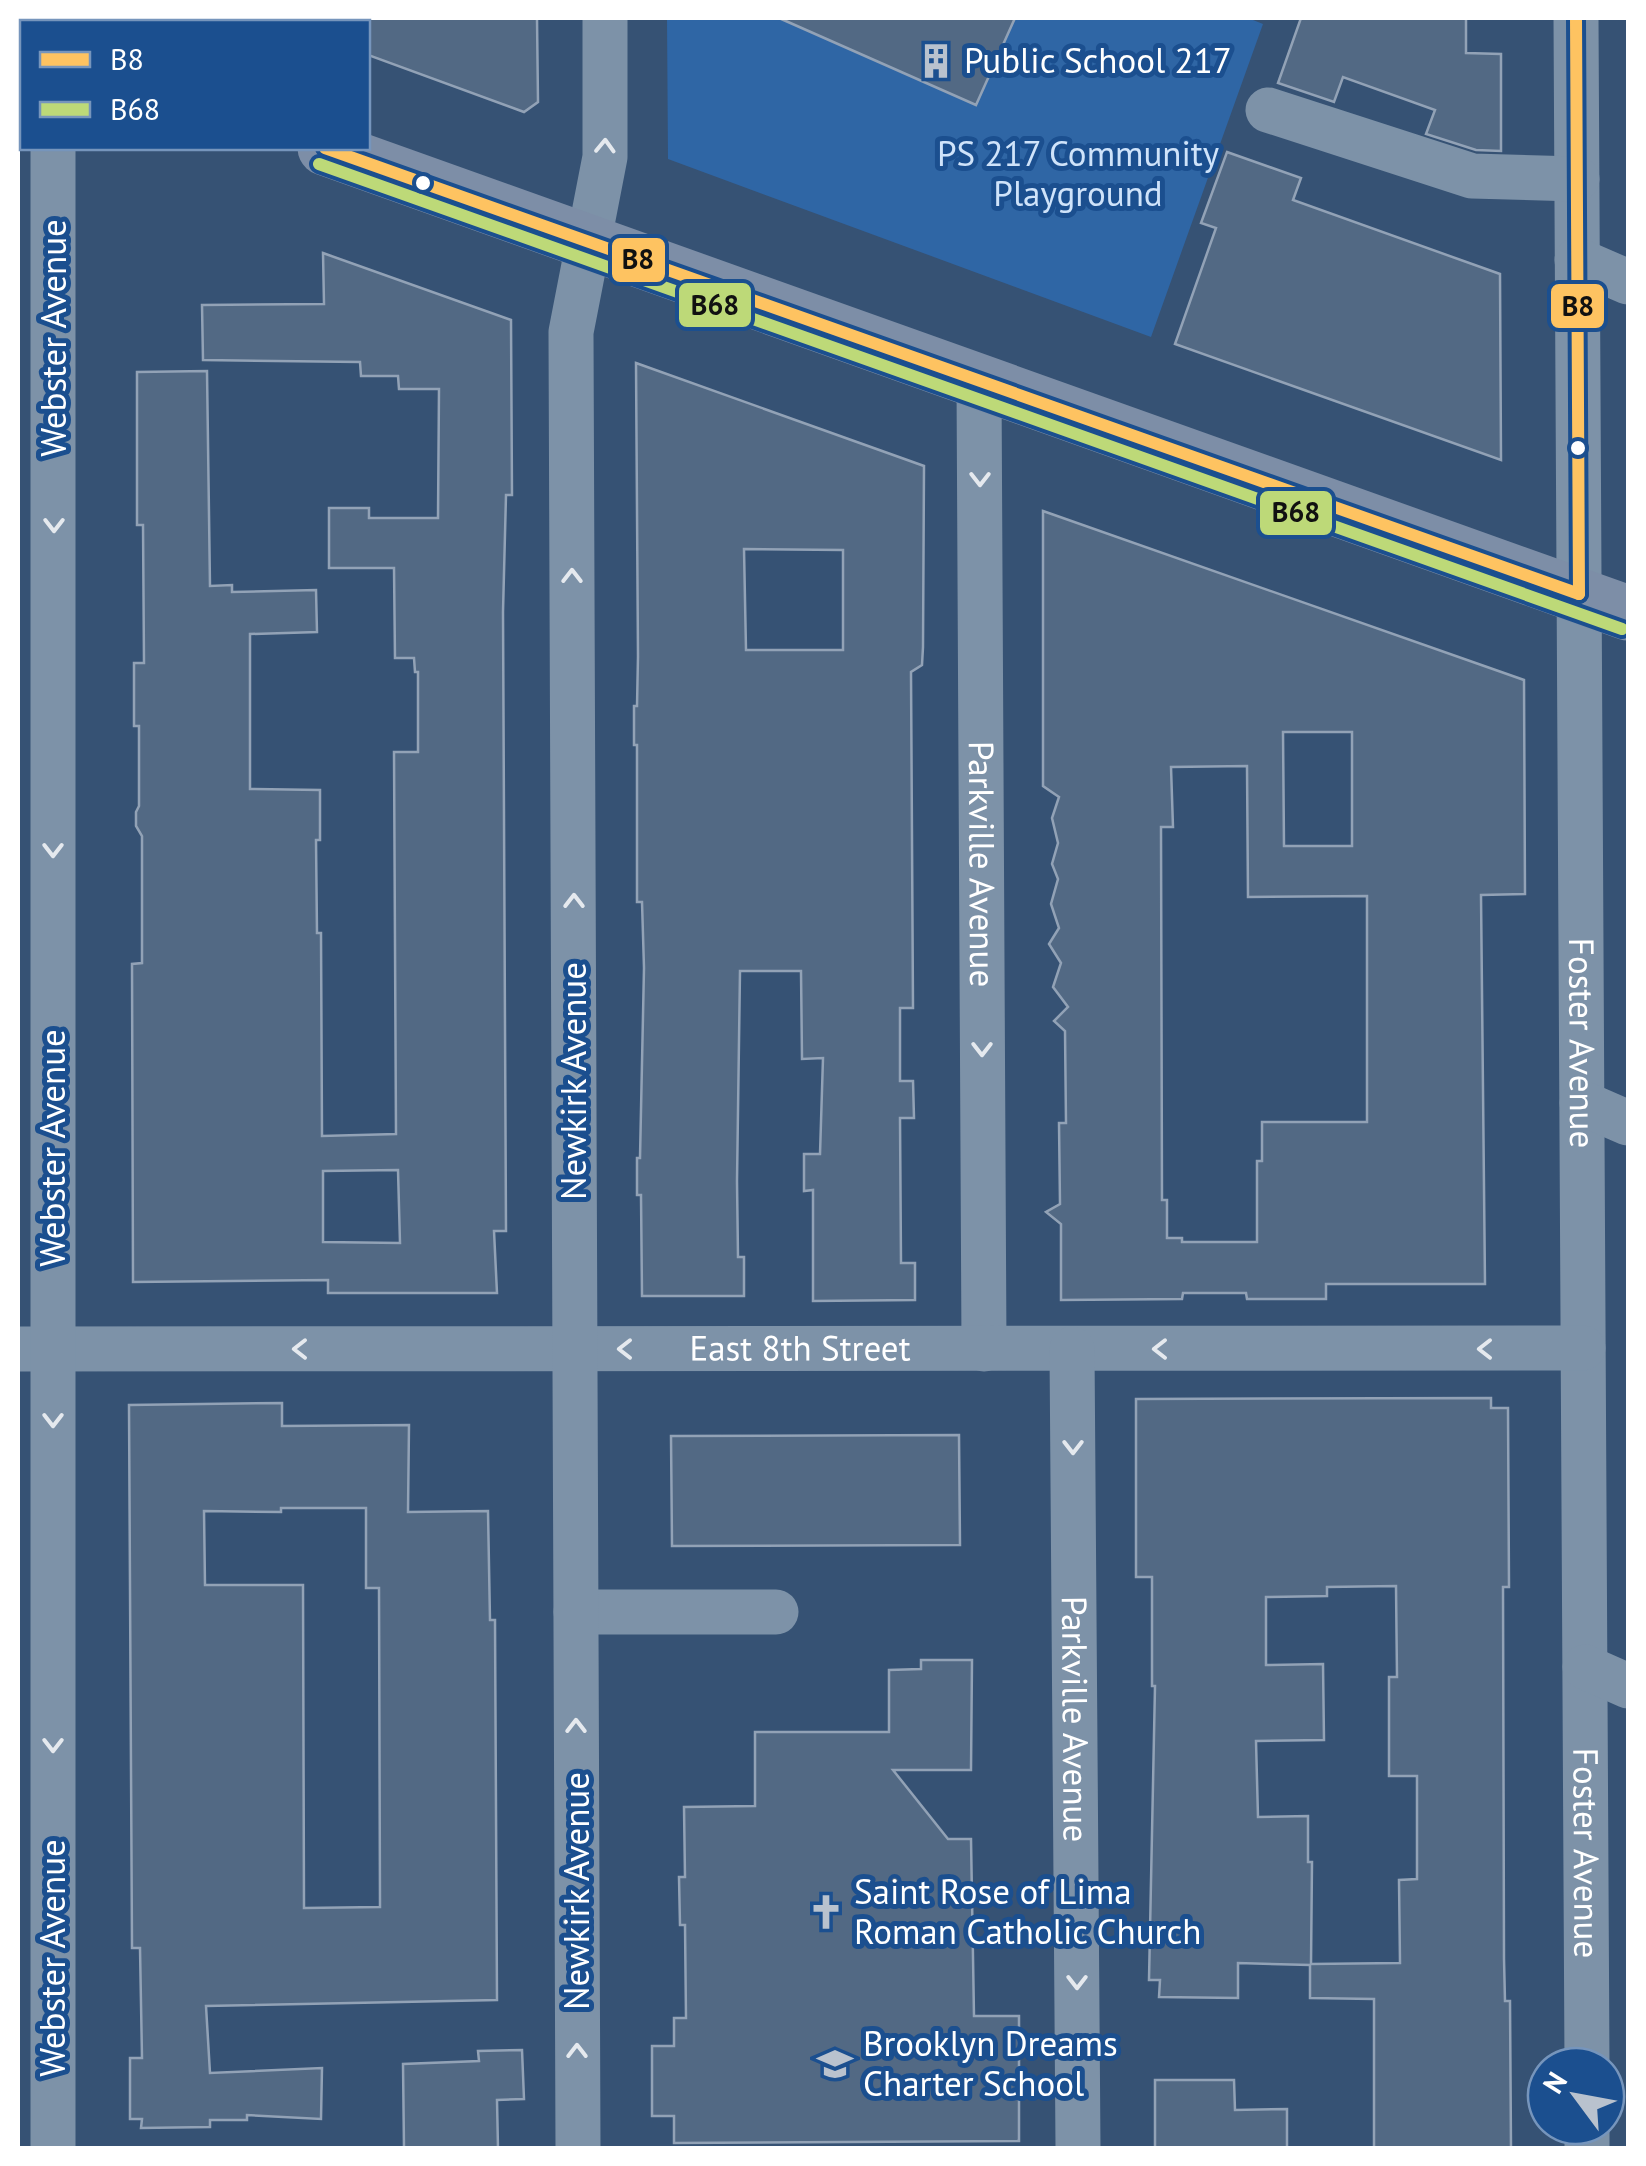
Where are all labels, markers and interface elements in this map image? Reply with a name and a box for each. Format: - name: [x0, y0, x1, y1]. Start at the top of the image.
- legend: [20, 20, 370, 150]
- place label: Public School 217: [964, 37, 1232, 83]
- text: B8: [110, 39, 144, 78]
- building icon: Public School 217: [917, 42, 955, 80]
- text: B68: [110, 89, 160, 128]
- park label: PS 217 Community Playground: [937, 130, 1219, 216]
- one-way arrow: [594, 137, 615, 153]
- unlabelled marker: [413, 173, 433, 193]
- street label: Webster Avenue: [30, 219, 76, 457]
- line badge: B8: [610, 236, 667, 284]
- text: B8: [622, 240, 654, 277]
- line badge: B68: [677, 281, 753, 329]
- line badge: B8: [1549, 282, 1606, 330]
- text: B68: [691, 286, 739, 323]
- text: B8: [1562, 287, 1594, 324]
- unlabelled marker: [1568, 438, 1588, 458]
- one-way arrow: [969, 472, 991, 488]
- line badge: B68: [1258, 489, 1334, 537]
- text: B68: [1272, 493, 1320, 530]
- one-way arrow: [43, 518, 65, 533]
- one-way arrow: [561, 568, 583, 584]
- street label: Parkville Avenue: [959, 741, 1006, 987]
- one-way arrow: [42, 842, 64, 858]
- one-way arrow: [563, 893, 585, 908]
- street label: Foster Avenue: [1559, 938, 1606, 1148]
- street label: Newkirk Avenue: [550, 962, 596, 1200]
- street label: Webster Avenue: [29, 1029, 75, 1267]
- one-way arrow: [971, 1042, 993, 1058]
- street label: East 8th Street: [689, 1324, 911, 1371]
- one-way arrow: [292, 1338, 308, 1360]
- one-way arrow: [617, 1338, 632, 1360]
- one-way arrow: [1152, 1338, 1168, 1360]
- one-way arrow: [1477, 1338, 1492, 1360]
- one-way arrow: [42, 1412, 64, 1428]
- one-way arrow: [1062, 1440, 1084, 1455]
- street label: Parkville Avenue: [1052, 1596, 1100, 1842]
- one-way arrow: [566, 1718, 587, 1734]
- one-way arrow: [42, 1738, 64, 1753]
- street label: Foster Avenue: [1563, 1748, 1610, 1958]
- street label: Newkirk Avenue: [553, 1772, 599, 2010]
- street label: Webster Avenue: [29, 1839, 75, 2077]
- place label: Saint Rose of Lima Roman Catholic Church: [854, 1868, 1201, 1954]
- church icon: Saint Rose of Lima Roman Catholic Church: [807, 1893, 845, 1931]
- one-way arrow: [1066, 1974, 1087, 1990]
- place label: Brooklyn Dreams Charter School: [863, 2020, 1118, 2106]
- one-way arrow: [566, 2043, 588, 2058]
- school or university icon: Brooklyn Dreams Charter School: [816, 2045, 854, 2083]
- north arrow: [1526, 2046, 1626, 2146]
- text: N: [1534, 2065, 1575, 2100]

